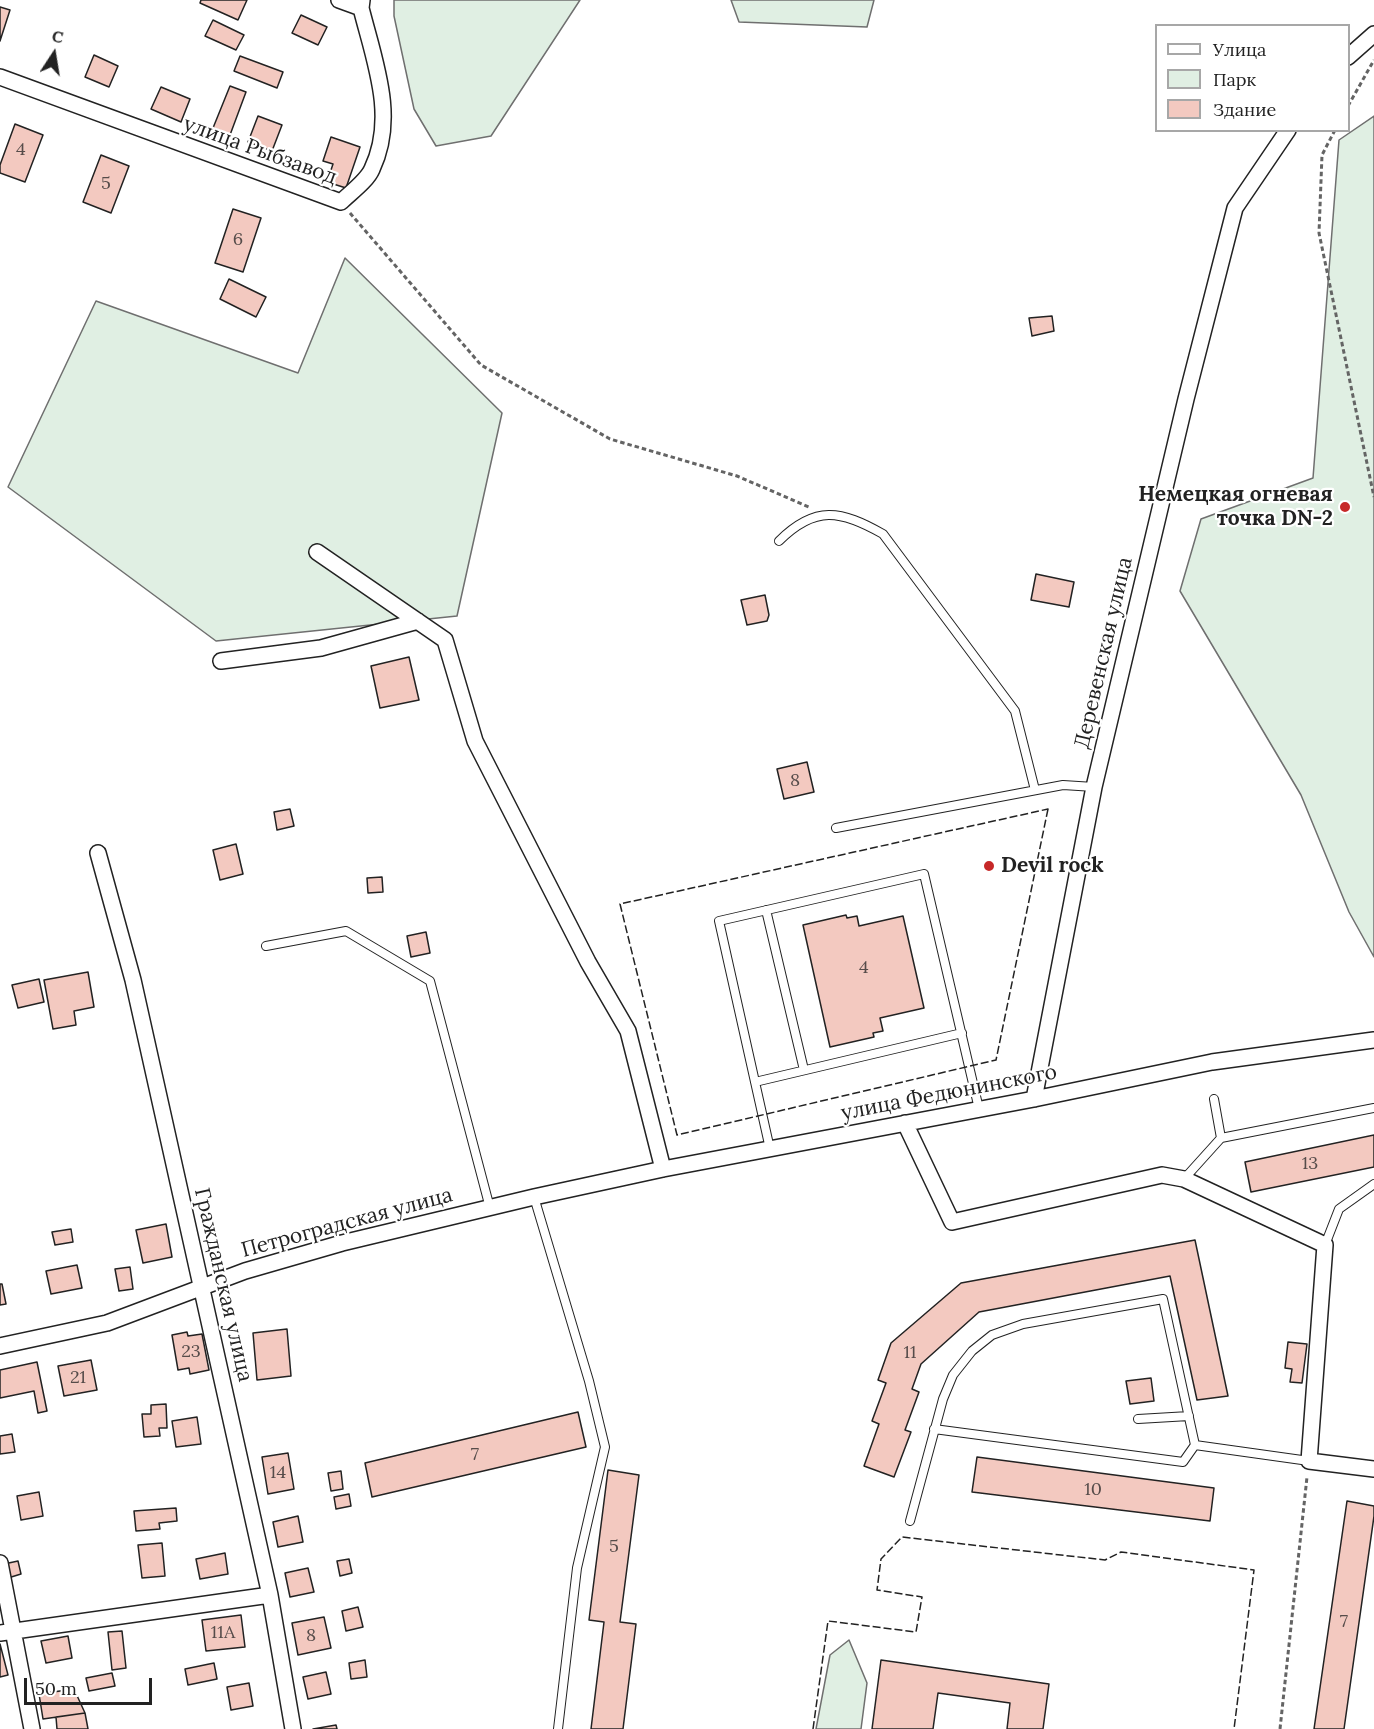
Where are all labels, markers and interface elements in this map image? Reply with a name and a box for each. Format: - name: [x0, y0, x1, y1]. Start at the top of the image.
- north arrow: [24, 24, 84, 84]
- legend: [1155, 24, 1350, 132]
- text: С: [50, 25, 65, 47]
- text: Улица: [1213, 38, 1266, 61]
- text: Парк: [1213, 68, 1256, 91]
- text: Здание: [1213, 98, 1276, 121]
- street label: улица Рыбзавод: [180, 111, 340, 191]
- house number: 4: [16, 139, 26, 161]
- house number: 5: [101, 173, 111, 195]
- house number: 6: [233, 229, 243, 251]
- place label: Немецкая огневая точка DN-2: [1138, 482, 1333, 532]
- marker: Немецкая огневая точка DN-2: [1338, 500, 1352, 514]
- street label: Деревенская улица: [1070, 555, 1138, 751]
- house number: 8: [790, 770, 800, 792]
- place label: Devil rock: [1001, 853, 1104, 879]
- marker: Devil rock: [982, 859, 996, 873]
- house number: 4: [859, 957, 869, 979]
- street label: улица Федюнинского: [839, 1060, 1059, 1126]
- house number: 13: [1302, 1153, 1318, 1175]
- street label: Петроградская улица: [239, 1183, 455, 1263]
- street label: Гражданская улица: [188, 1186, 258, 1384]
- house number: 23: [181, 1341, 201, 1363]
- house number: 11: [903, 1342, 917, 1364]
- house number: 21: [70, 1367, 86, 1389]
- house number: 7: [471, 1444, 479, 1466]
- house number: 14: [270, 1462, 286, 1484]
- house number: 10: [1084, 1479, 1102, 1501]
- house number: 5: [609, 1536, 619, 1558]
- house number: 7: [1340, 1611, 1348, 1633]
- house number: 11А: [211, 1622, 235, 1644]
- house number: 8: [306, 1625, 316, 1647]
- scale bar: [27, 1666, 154, 1704]
- text: 50 m: [35, 1677, 77, 1700]

